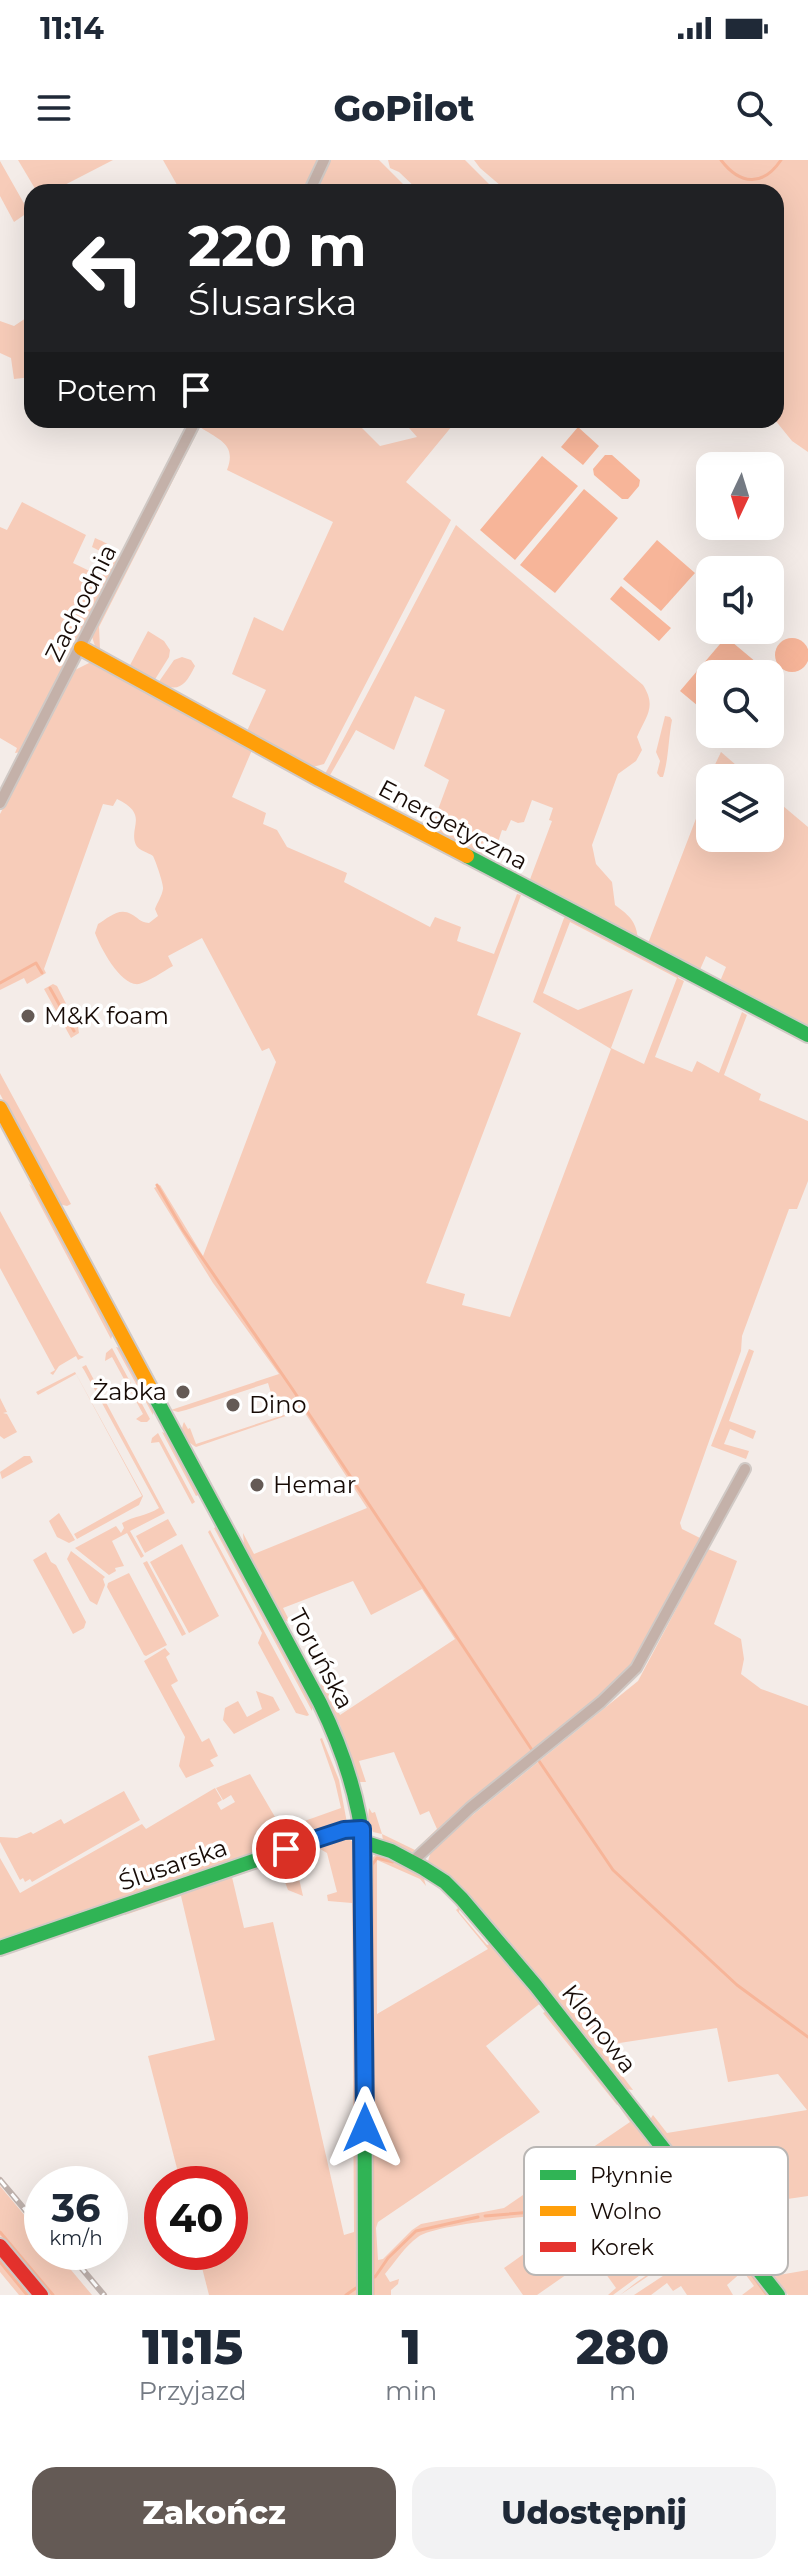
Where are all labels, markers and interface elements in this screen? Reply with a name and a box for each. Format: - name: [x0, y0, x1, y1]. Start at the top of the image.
- text: 11:14: [40, 10, 104, 47]
- icon: menu: [32, 86, 76, 130]
- text: GoPilot: [334, 86, 474, 130]
- icon: search: [732, 86, 776, 130]
- text: 220 m: [188, 212, 367, 280]
- icon: left: [56, 216, 160, 320]
- text: Ślusarska: [188, 280, 357, 324]
- icon: arrive: [174, 368, 218, 412]
- text: Potem: [56, 372, 158, 409]
- north arrow: [696, 452, 784, 540]
- map controls: [696, 452, 784, 852]
- street label: Zachodnia: [39, 539, 122, 666]
- button: sound: [696, 556, 784, 644]
- button: search: [696, 660, 784, 748]
- button: layers: [696, 764, 784, 852]
- street label: Energetyczna: [374, 773, 533, 876]
- place label: M&K foam: [44, 1001, 169, 1030]
- marker: M&K foam: [19, 1007, 37, 1025]
- place label: Żabka: [93, 1377, 167, 1406]
- marker: Żabka: [174, 1383, 192, 1401]
- place label: Dino: [249, 1390, 307, 1419]
- marker: Dino: [224, 1396, 242, 1414]
- place label: Hemar: [273, 1470, 356, 1499]
- marker: Hemar: [248, 1476, 266, 1494]
- street label: Toruńska: [283, 1604, 360, 1714]
- pin: [252, 1815, 320, 1883]
- icon: arrive: [264, 1827, 308, 1871]
- street label: Ślusarska: [115, 1832, 231, 1897]
- street label: Klonowa: [556, 1979, 643, 2079]
- position arrow: [323, 2086, 407, 2170]
- legend: [524, 2147, 788, 2275]
- text: Płynnie: [590, 2162, 673, 2189]
- speed limit sign: 40: [144, 2166, 248, 2270]
- text: 36: [51, 2183, 101, 2232]
- text: Wolno: [590, 2198, 662, 2225]
- text: km/h: [49, 2226, 103, 2250]
- text: Korek: [590, 2234, 655, 2261]
- text: 11:15: [142, 2318, 243, 2376]
- text: 1: [401, 2318, 421, 2376]
- text: 280: [576, 2318, 669, 2376]
- text: Przyjazd: [139, 2375, 247, 2407]
- text: min: [385, 2375, 437, 2407]
- text: m: [609, 2375, 636, 2407]
- button: Zakończ: [32, 2467, 396, 2559]
- button: Udostępnij: [412, 2467, 776, 2559]

